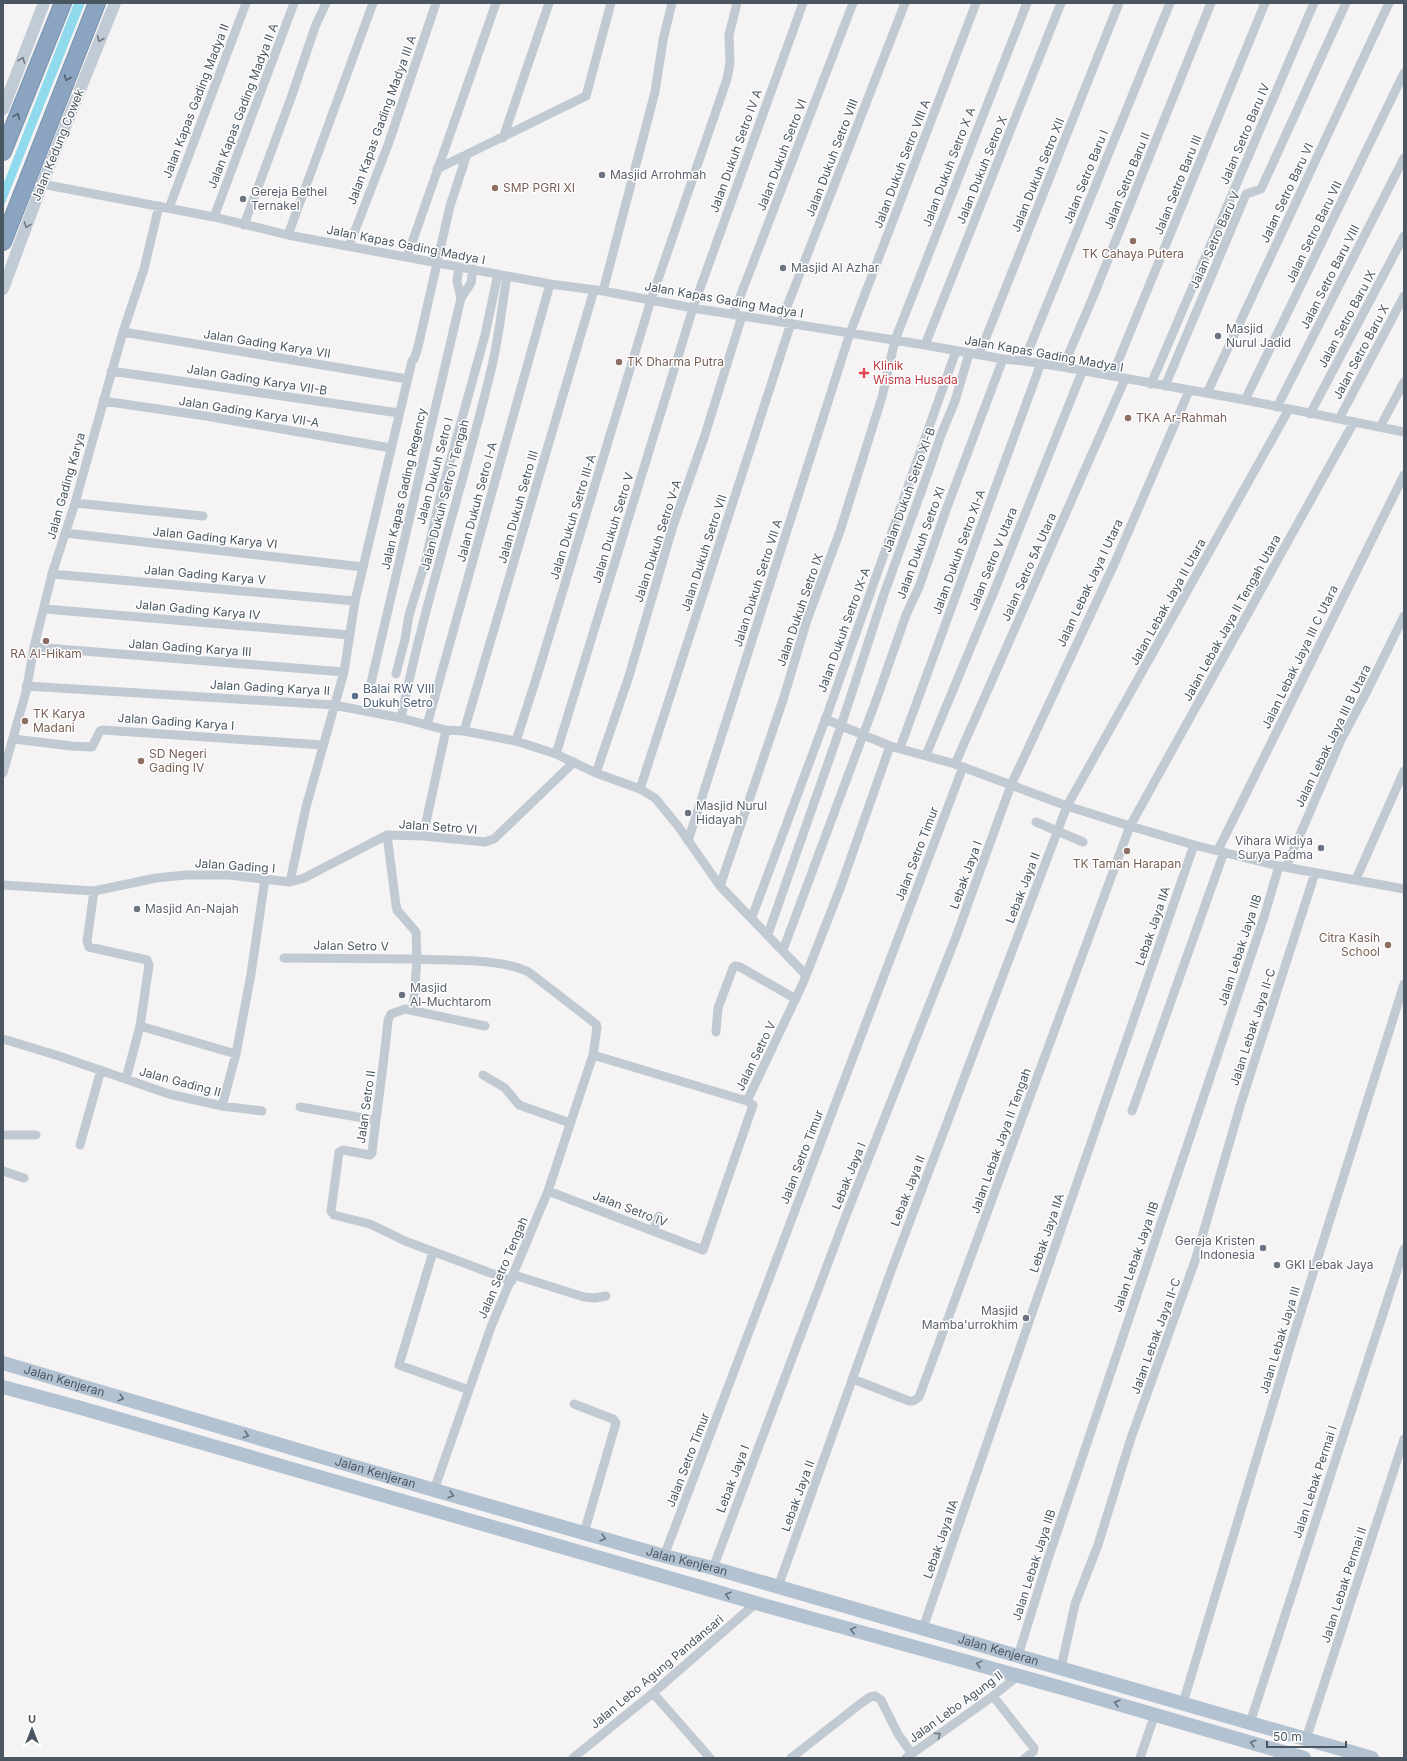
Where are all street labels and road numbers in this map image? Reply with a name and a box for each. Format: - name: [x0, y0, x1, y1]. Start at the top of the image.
- street label: Jalan Kapas Gading Madya II: [159, 21, 232, 180]
- street label: Jalan Kapas Gading Madya II A: [204, 21, 281, 191]
- street label: Jalan Kapas Gading Madya III A: [344, 33, 419, 207]
- street label: Jalan Setro Baru IV: [1216, 81, 1273, 187]
- street label: Jalan Kedung Cowek: [28, 86, 87, 203]
- street label: Jalan Dukuh Setro IV A: [706, 87, 765, 215]
- street label: Jalan Dukuh Setro VI: [753, 97, 810, 213]
- street label: Jalan Dukuh Setro VIII: [802, 97, 861, 219]
- street label: Jalan Dukuh Setro VIII A: [870, 97, 933, 230]
- street label: Jalan Dukuh Setro X A: [919, 105, 978, 229]
- street label: Jalan Dukuh Setro X: [953, 114, 1010, 226]
- street label: Jalan Dukuh Setro XII: [1008, 116, 1067, 234]
- street label: Jalan Setro Baru I: [1060, 128, 1111, 226]
- street label: Jalan Setro Baru II: [1100, 130, 1153, 231]
- street label: Jalan Setro Baru III: [1151, 133, 1204, 237]
- street label: Jalan Setro Baru VI: [1257, 141, 1316, 245]
- street label: Jalan Setro Baru VII: [1282, 178, 1345, 285]
- street label: Jalan Setro Baru V: [1186, 189, 1243, 291]
- street label: Jalan Kapas Gading Madya I: [326, 222, 487, 267]
- street label: Jalan Setro Baru VIII: [1297, 222, 1362, 331]
- street label: Jalan Setro Baru IX: [1315, 267, 1379, 370]
- street label: Jalan Kapas Gading Madya I: [643, 278, 805, 321]
- street label: Jalan Setro Baru X: [1329, 302, 1392, 402]
- street label: Jalan Gading Karya VII: [202, 326, 332, 361]
- street label: Jalan Kapas Gading Madya I: [963, 332, 1125, 375]
- street label: Jalan Gading Karya VII-B: [186, 361, 328, 398]
- street label: Jalan Gading Karya VII-A: [178, 393, 320, 430]
- street label: Jalan Kapas Gading Regency: [378, 406, 429, 571]
- street label: Jalan Dukuh Setro I: [413, 416, 456, 526]
- street label: Jalan Dukuh Setro I Tengah: [417, 418, 472, 572]
- street label: Jalan Dukuh Setro XI-B: [880, 426, 938, 554]
- street label: Jalan Gading Karya: [43, 431, 88, 541]
- street label: Jalan Dukuh Setro I-A: [453, 440, 500, 564]
- street label: Jalan Dukuh Setro III: [494, 449, 541, 565]
- street label: Jalan Dukuh Setro III-A: [546, 452, 599, 581]
- street label: Jalan Dukuh Setro V: [588, 470, 637, 585]
- street label: Jalan Dukuh Setro V-A: [631, 478, 684, 604]
- street label: Jalan Dukuh Setro XI: [894, 485, 948, 601]
- street label: Jalan Dukuh Setro XI-A: [929, 487, 988, 616]
- street label: Jalan Dukuh Setro VII: [678, 493, 729, 613]
- street label: Jalan Setro V Utara: [965, 505, 1020, 613]
- street label: Jalan Setro 5A Utara: [998, 510, 1059, 623]
- street label: Jalan Lebak Jaya I Utara: [1053, 516, 1126, 649]
- street label: Jalan Dukuh Setro VII A: [730, 517, 785, 649]
- street label: Jalan Gading Karya VI: [152, 523, 278, 552]
- street label: Jalan Lebak Jaya II Tengah Utara: [1179, 532, 1284, 704]
- street label: Jalan Lebak Jaya II Utara: [1126, 536, 1209, 668]
- street label: Jalan Dukuh Setro IX: [773, 551, 826, 668]
- street label: Jalan Gading Karya V: [144, 562, 266, 587]
- street label: Jalan Dukuh Setro IX-A: [814, 565, 873, 694]
- street label: Jalan Lebak Jaya III C Utara: [1258, 583, 1341, 731]
- street label: Jalan Gading Karya IV: [135, 597, 261, 622]
- street label: Jalan Gading Karya III: [128, 636, 252, 659]
- street label: Jalan Lebak Jaya III B Utara: [1291, 662, 1374, 810]
- street label: Jalan Gading Karya II: [210, 677, 330, 698]
- street label: Jalan Gading Karya I: [117, 710, 235, 733]
- street label: Jalan Setro Timur: [892, 804, 942, 903]
- street label: Jalan Setro VI: [398, 816, 478, 837]
- street label: Lebak Jaya I: [946, 839, 985, 911]
- street label: Lebak Jaya II: [1002, 850, 1043, 925]
- street label: Jalan Gading I: [194, 855, 276, 876]
- street label: Lebak Jaya IIA: [1132, 884, 1173, 967]
- street label: Jalan Lebak Jaya IIB: [1214, 892, 1265, 1007]
- street label: Jalan Setro V: [313, 937, 389, 954]
- street label: Jalan Lebak Jaya II-C: [1226, 966, 1279, 1087]
- street label: Jalan Setro V: [732, 1019, 779, 1093]
- street label: Jalan Gading II: [138, 1063, 223, 1100]
- street label: Jalan Lebak Jaya II Tengah: [967, 1066, 1034, 1216]
- street label: Jalan Setro II: [353, 1069, 378, 1144]
- street label: Jalan Setro Timur: [777, 1107, 827, 1206]
- street label: Lebak Jaya I: [828, 1140, 869, 1212]
- street label: Lebak Jaya II: [887, 1153, 928, 1228]
- street label: Jalan Setro IV: [591, 1187, 670, 1230]
- street label: Lebak Jaya IIA: [1026, 1191, 1067, 1274]
- street label: Jalan Lebak Jaya IIB: [1110, 1199, 1162, 1314]
- street label: Jalan Setro Tengah: [474, 1215, 531, 1321]
- street label: Jalan Lebak Jaya II-C: [1128, 1275, 1184, 1396]
- street label: Jalan Lebak Jaya III: [1256, 1284, 1303, 1395]
- street label: Jalan Kenjeran: [22, 1362, 107, 1400]
- street label: Jalan Setro Timur: [663, 1410, 713, 1509]
- street label: Jalan Lebak Permai I: [1289, 1424, 1340, 1540]
- street label: Lebak Jaya I: [713, 1443, 752, 1515]
- street label: Jalan Kenjeran: [333, 1453, 418, 1491]
- street label: Lebak Jaya II: [778, 1458, 817, 1533]
- street label: Lebak Jaya IIA: [920, 1497, 961, 1580]
- street label: Jalan Lebak Jaya IIB: [1008, 1507, 1059, 1622]
- street label: Jalan Lebak Permai II: [1318, 1525, 1369, 1645]
- street label: Jalan Kenjeran: [644, 1543, 729, 1579]
- street label: Jalan Lebo Agung Pandansari: [587, 1611, 726, 1732]
- street label: Jalan Kenjeran: [956, 1631, 1041, 1669]
- street label: Jalan Lebo Agung II: [906, 1667, 1006, 1746]

